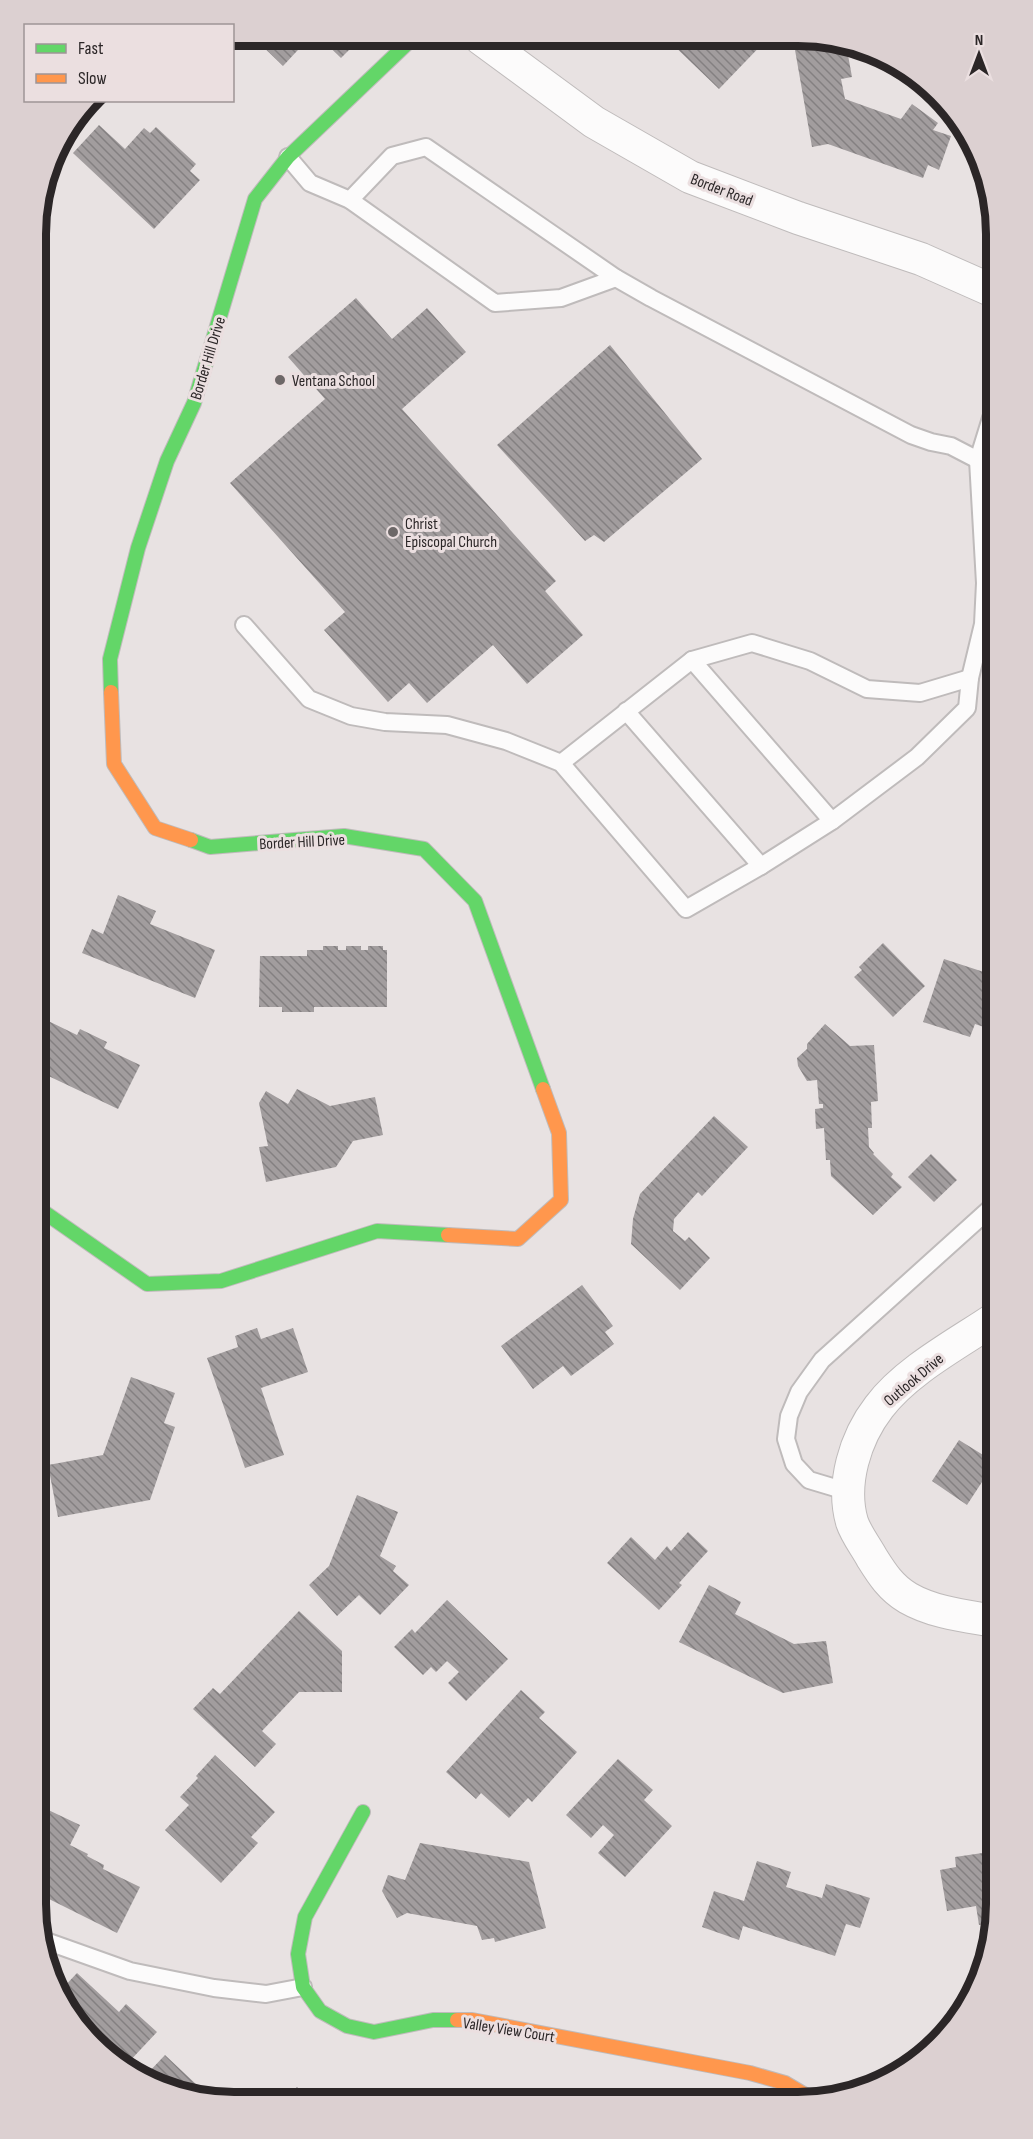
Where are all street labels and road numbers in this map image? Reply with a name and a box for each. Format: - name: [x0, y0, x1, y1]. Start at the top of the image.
- street label: Border Road: [688, 170, 755, 211]
- street label: Border Hill Drive: [187, 315, 230, 402]
- street label: Border Hill Drive: [259, 831, 345, 854]
- street label: Outlook Drive: [880, 1350, 948, 1411]
- street label: Valley View Court: [462, 2014, 556, 2047]

